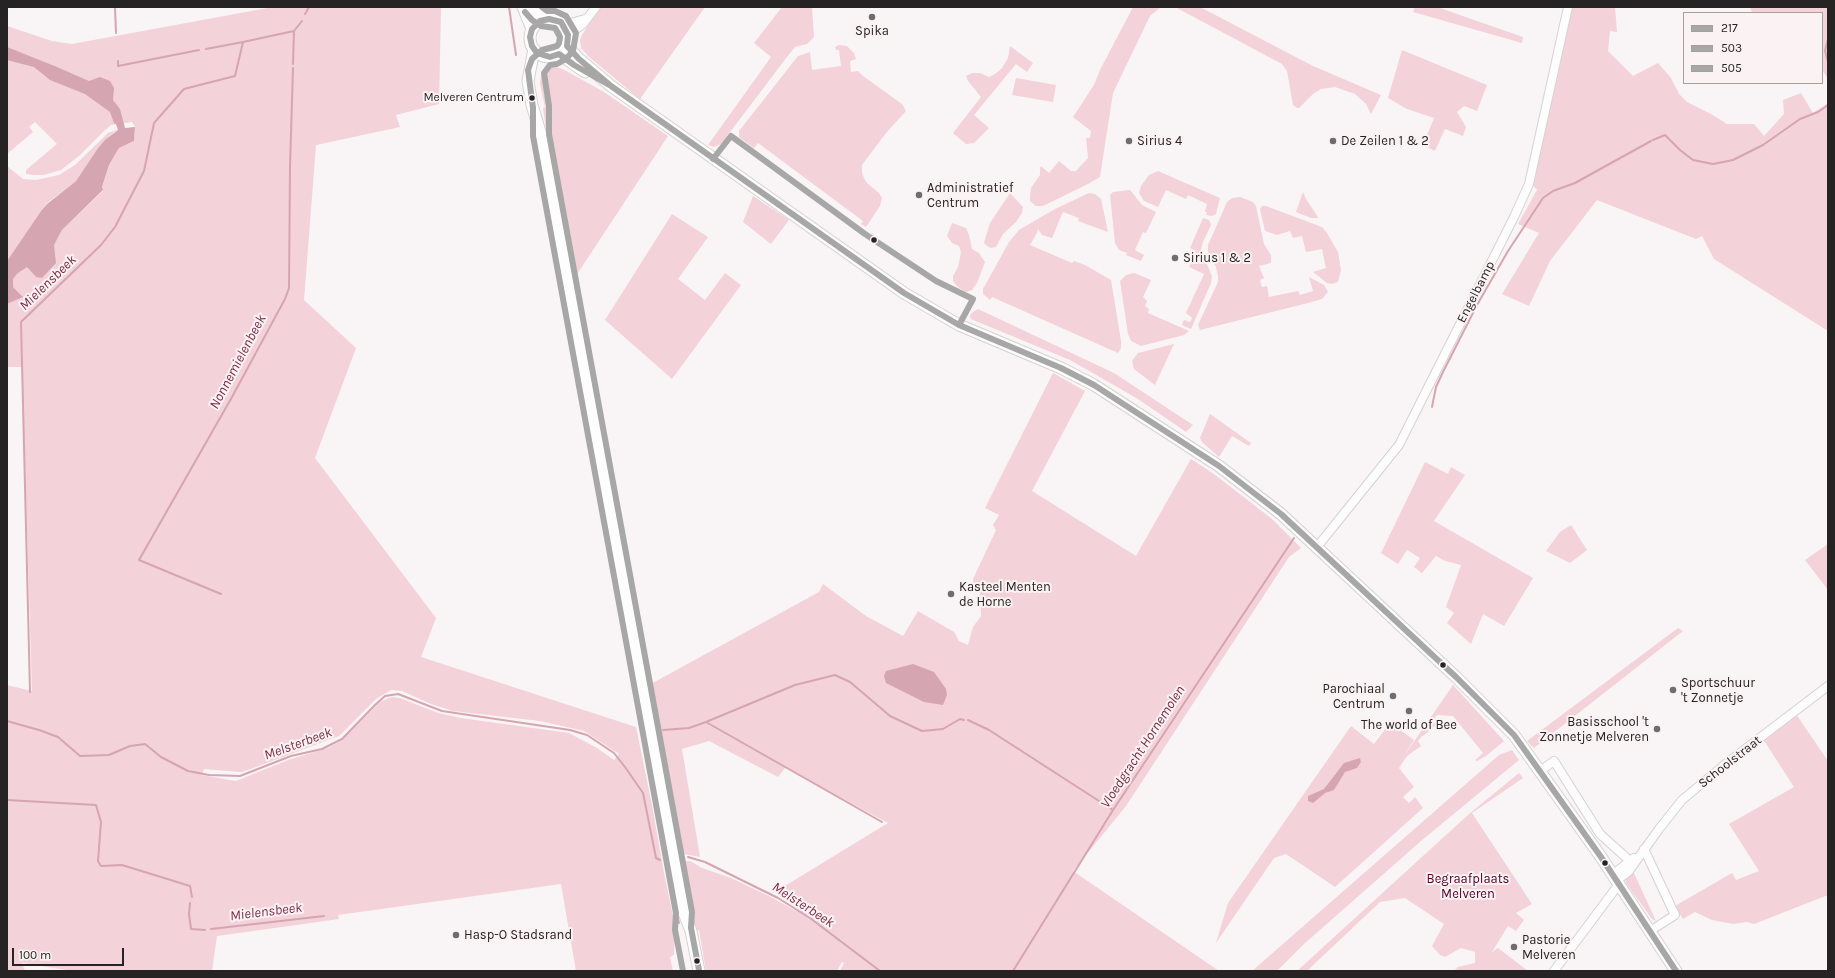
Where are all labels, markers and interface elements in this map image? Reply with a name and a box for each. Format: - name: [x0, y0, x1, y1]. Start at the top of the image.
- marker: Spika: [867, 12, 877, 22]
- legend: [1683, 12, 1823, 84]
- text: 217: [1721, 21, 1738, 35]
- place label: Spika: [855, 23, 889, 39]
- text: 503: [1721, 41, 1742, 55]
- text: 505: [1721, 61, 1742, 75]
- place label: Melveren Centrum: [423, 91, 524, 105]
- marker: Melveren Centrum: [527, 93, 537, 103]
- place label: Sirius 4: [1137, 133, 1182, 149]
- place label: De Zeilen 1 & 2: [1341, 133, 1429, 149]
- marker: Sirius 4: [1124, 136, 1134, 146]
- marker: De Zeilen 1 & 2: [1328, 136, 1338, 146]
- place label: Administratief Centrum: [927, 180, 1013, 211]
- marker: Administratief Centrum: [914, 190, 924, 200]
- unlabelled marker: [869, 235, 879, 245]
- place label: Sirius 1 & 2: [1183, 250, 1251, 266]
- water label: Mielensbeek: [16, 252, 80, 314]
- marker: Sirius 1 & 2: [1170, 253, 1180, 263]
- street label: Engelbamp: [1454, 258, 1498, 326]
- water label: Nonnemielenbeek: [206, 312, 270, 412]
- place label: Kasteel Menten de Horne: [959, 579, 1051, 610]
- marker: Kasteel Menten de Horne: [946, 589, 956, 599]
- unlabelled marker: [1438, 660, 1448, 670]
- place label: Sportschuur 't Zonnetje: [1681, 675, 1755, 706]
- place label: Parochiaal Centrum: [1322, 681, 1385, 712]
- water label: Vloedgracht Hornemolen: [1097, 683, 1189, 811]
- marker: Sportschuur 't Zonnetje: [1668, 685, 1678, 695]
- marker: Parochiaal Centrum: [1388, 691, 1398, 701]
- marker: The world of Bee: [1404, 706, 1414, 716]
- place label: Basisschool 't Zonnetje Melveren: [1539, 714, 1649, 745]
- place label: The world of Bee: [1361, 717, 1457, 733]
- water label: Melsterbeek: [262, 724, 334, 764]
- marker: Basisschool 't Zonnetje Melveren: [1652, 724, 1662, 734]
- street label: Schoolstraat: [1695, 732, 1765, 792]
- unlabelled marker: [1600, 858, 1610, 868]
- park label: Begraafplaats Melveren: [1427, 871, 1509, 902]
- water label: Melsterbeek: [769, 879, 837, 931]
- water label: Mielensbeek: [229, 899, 303, 925]
- place label: Hasp-O Stadsrand: [464, 927, 572, 943]
- marker: Hasp-O Stadsrand: [451, 930, 461, 940]
- place label: Pastorie Melveren: [1522, 932, 1576, 963]
- scale bar: [14, 940, 126, 966]
- marker: Pastorie Melveren: [1509, 942, 1519, 952]
- text: 100 m: [19, 948, 51, 962]
- unlabelled marker: [692, 956, 702, 966]

